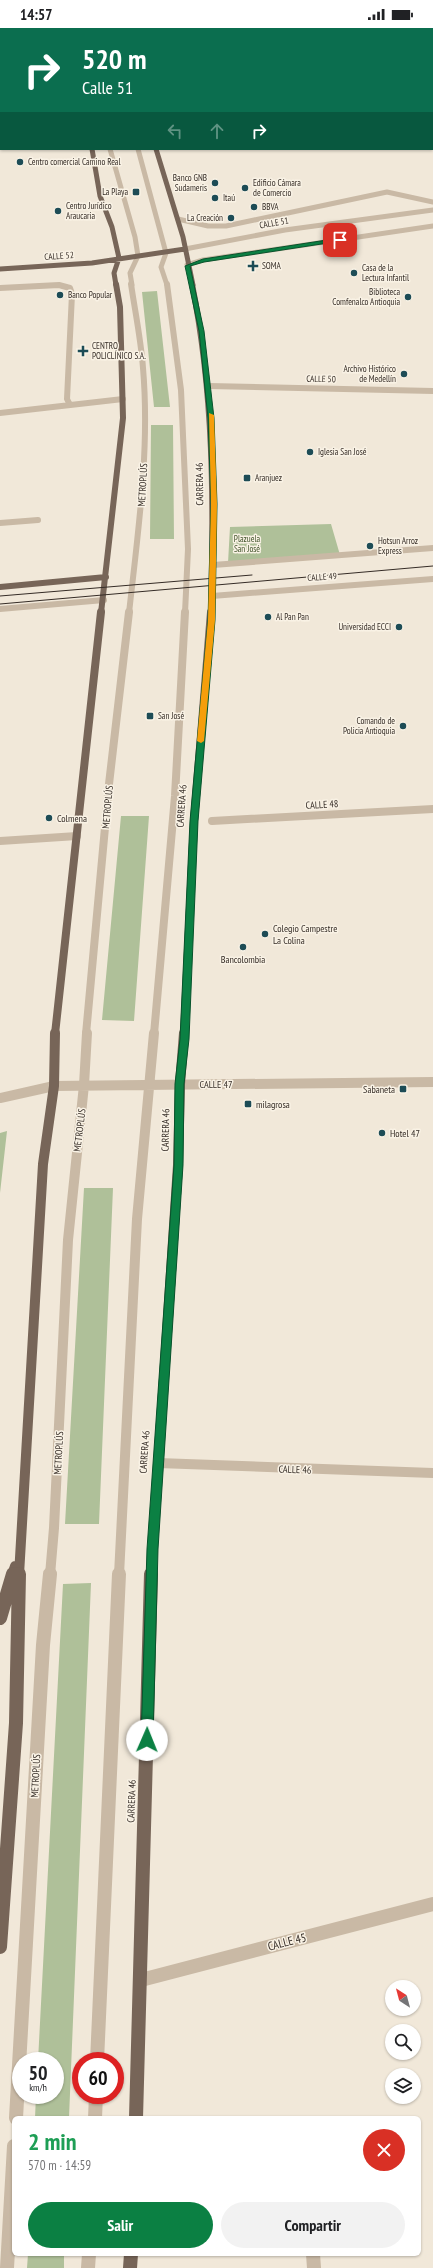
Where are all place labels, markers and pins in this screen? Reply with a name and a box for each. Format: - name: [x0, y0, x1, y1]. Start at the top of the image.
- place label: Centro comercial Camino Real: [28, 156, 121, 167]
- marker: Centro comercial Camino Real: [15, 157, 25, 167]
- place label: Banco GNB Sudameris: [173, 172, 207, 193]
- place label: Edificio Cámara de Comercio: [253, 177, 301, 198]
- marker: Banco GNB Sudameris: [210, 178, 220, 188]
- marker: Edificio Cámara de Comercio: [240, 183, 250, 193]
- place label: La Playa: [102, 186, 128, 197]
- marker: La Playa: [131, 187, 141, 197]
- place label: Itaú: [223, 192, 235, 203]
- marker: Itaú: [210, 193, 220, 203]
- place label: Centro Jurídico Araucaria: [66, 200, 112, 221]
- place label: BBVA: [262, 201, 279, 212]
- marker: BBVA: [249, 202, 259, 212]
- marker: Centro Jurídico Araucaria: [53, 206, 63, 216]
- place label: La Creación: [187, 212, 223, 223]
- marker: La Creación: [226, 213, 236, 223]
- pin: [323, 223, 357, 257]
- marker: SOMA: [247, 260, 259, 272]
- place label: SOMA: [262, 260, 282, 271]
- place label: Casa de la Lectura Infantil: [362, 262, 410, 283]
- marker: Casa de la Lectura Infantil: [349, 268, 359, 278]
- place label: Biblioteca Comfenalco Antioquia: [332, 286, 400, 307]
- place label: Banco Popular: [68, 289, 113, 300]
- marker: Banco Popular: [55, 290, 65, 300]
- marker: Biblioteca Comfenalco Antioquia: [403, 292, 413, 302]
- place label: CENTRO POLICLÍNICO S.A.: [92, 340, 146, 361]
- marker: CENTRO POLICLÍNICO S.A.: [77, 345, 89, 357]
- place label: Archivo Histórico de Medellín: [343, 363, 396, 384]
- marker: Archivo Histórico de Medellín: [399, 369, 409, 379]
- place label: Iglesia San José: [318, 446, 367, 457]
- marker: Iglesia San José: [305, 447, 315, 457]
- place label: Aranjuez: [255, 472, 282, 484]
- marker: Aranjuez: [242, 473, 252, 483]
- place label: Hotsun Arroz Express: [378, 535, 418, 556]
- marker: Hotsun Arroz Express: [365, 541, 375, 551]
- place label: Al Pan Pan: [276, 611, 309, 622]
- marker: Al Pan Pan: [263, 612, 273, 622]
- place label: Universidad ECCI: [338, 621, 391, 632]
- marker: Universidad ECCI: [394, 622, 404, 632]
- place label: San José: [158, 710, 184, 721]
- marker: San José: [145, 711, 155, 721]
- place label: Comando de Policia Antioquia: [343, 715, 395, 736]
- marker: Comando de Policia Antioquia: [398, 721, 408, 731]
- place label: Colmena: [57, 812, 87, 825]
- marker: Colmena: [44, 813, 54, 823]
- place label: Colegio Campestre La Colina: [273, 922, 337, 947]
- marker: Colegio Campestre La Colina: [260, 929, 270, 939]
- marker: Bancolombia: [238, 942, 248, 952]
- place label: Bancolombia: [221, 953, 265, 966]
- place label: Sabaneta: [363, 1083, 395, 1096]
- marker: Sabaneta: [398, 1084, 408, 1094]
- place label: milagrosa: [256, 1098, 290, 1111]
- marker: milagrosa: [243, 1099, 253, 1109]
- place label: Hotel 47: [390, 1127, 420, 1140]
- marker: Hotel 47: [377, 1128, 387, 1138]

